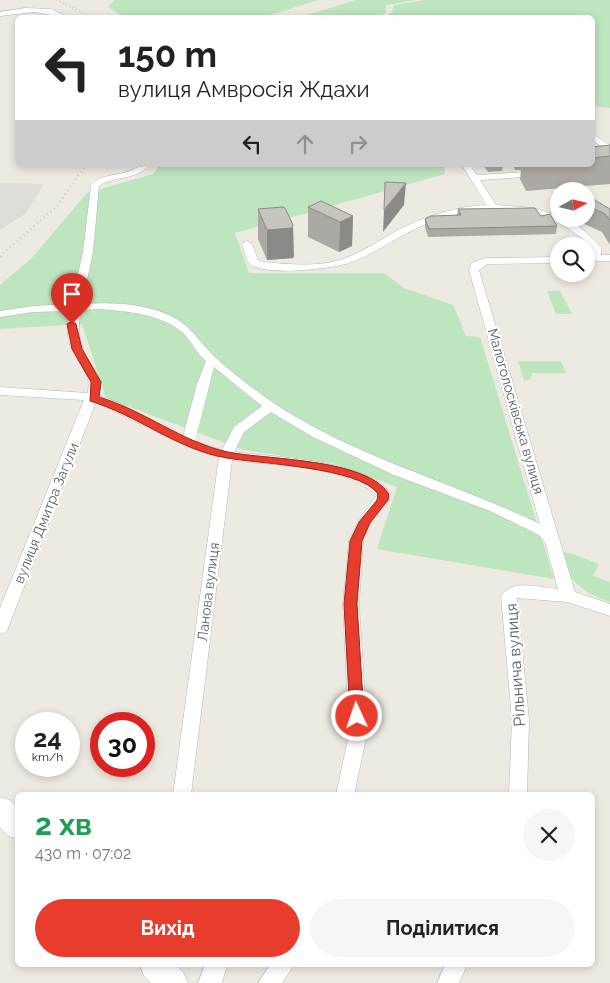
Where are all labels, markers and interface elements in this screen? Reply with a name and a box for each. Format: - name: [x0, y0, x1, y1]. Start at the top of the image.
- text: 150 m: [118, 34, 217, 75]
- icon: left: [35, 35, 100, 100]
- text: вулиця Амвросія Ждахи: [118, 76, 370, 102]
- icon: left: [238, 130, 266, 158]
- icon: ahead: [291, 130, 319, 158]
- icon: right: [344, 130, 372, 158]
- north arrow: [550, 182, 595, 228]
- map controls: [550, 182, 595, 282]
- button: search: [550, 237, 595, 282]
- pin: [51, 273, 93, 324]
- icon: arrive: [58, 280, 86, 308]
- street label: Малоголосківська вулиця: [485, 326, 547, 496]
- street label: вулиця Дмитра Загули: [10, 440, 82, 586]
- street label: Ланова вулиця: [194, 542, 222, 642]
- street label: Рільнича вулиця: [502, 603, 529, 727]
- position arrow: [330, 689, 382, 741]
- speed limit sign: 30: [90, 712, 155, 777]
- text: 24: [33, 723, 62, 753]
- text: km/h: [32, 750, 63, 764]
- text: 2 хв: [35, 807, 92, 842]
- button: close: [523, 809, 575, 861]
- text: 430 m · 07:02: [35, 844, 131, 863]
- button: Вихід: [35, 899, 300, 957]
- button: Поділитися: [310, 899, 575, 957]

